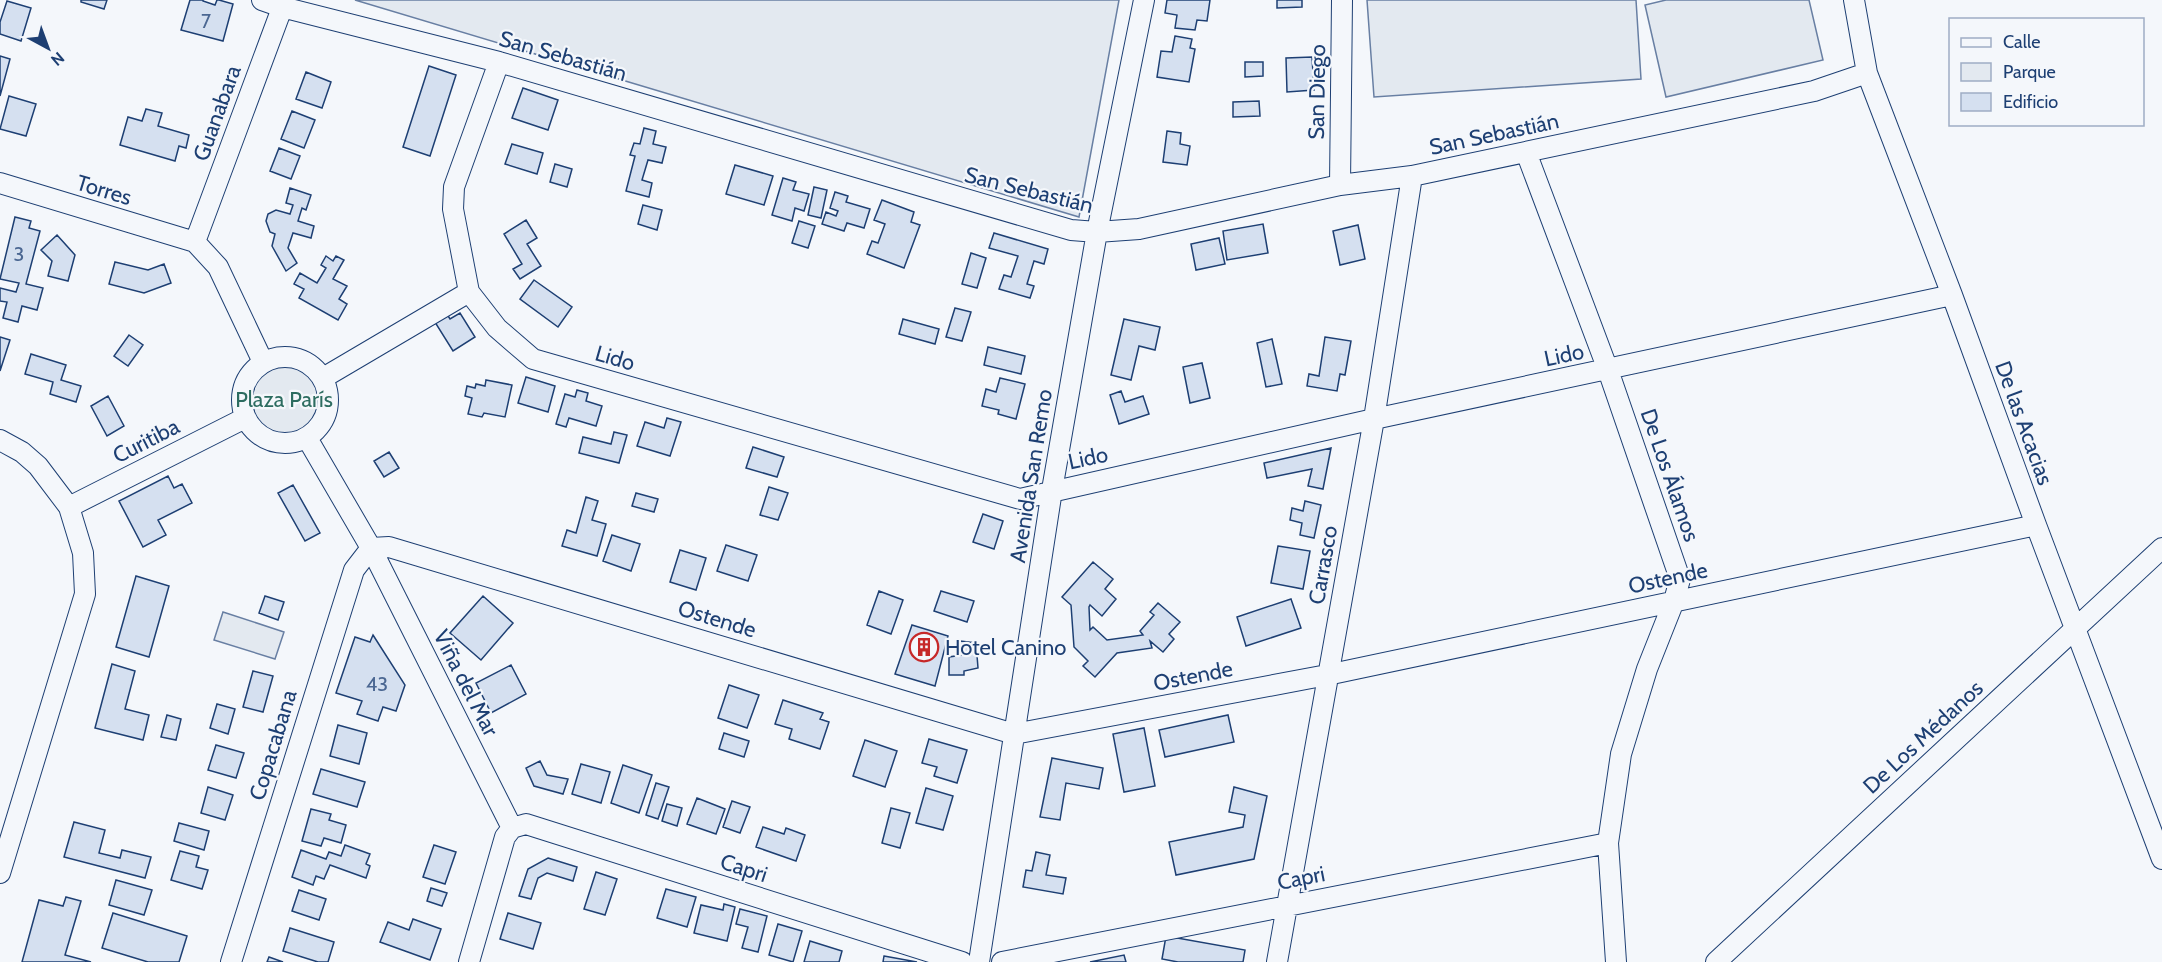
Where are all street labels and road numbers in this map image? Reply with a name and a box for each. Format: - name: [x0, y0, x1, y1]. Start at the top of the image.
- street label: San Sebastián: [496, 25, 630, 87]
- street label: San Diego: [1303, 44, 1331, 140]
- street label: Guanabara: [187, 61, 247, 164]
- street label: San Sebastián: [1427, 107, 1561, 161]
- street label: San Sebastián: [962, 161, 1096, 219]
- street label: Torres: [73, 169, 135, 211]
- street label: Lido: [1542, 338, 1586, 372]
- street label: Lido: [592, 340, 638, 376]
- street label: De las Acacias: [1989, 357, 2059, 489]
- street label: Avenida San Remo: [1004, 387, 1058, 565]
- street label: De Los Álamos: [1635, 405, 1705, 545]
- street label: Curitiba: [108, 413, 184, 469]
- street label: Lido: [1066, 441, 1110, 475]
- street label: Carrasco: [1303, 524, 1343, 606]
- street label: Ostende: [1626, 556, 1710, 600]
- street label: Ostende: [675, 594, 759, 644]
- street label: Viña del Mar: [428, 625, 504, 741]
- street label: Ostende: [1151, 655, 1235, 697]
- street label: De Los Médanos: [1857, 675, 1989, 799]
- street label: Copacabana: [243, 686, 303, 804]
- street label: Capri: [717, 848, 771, 888]
- street label: Capri: [1275, 860, 1327, 896]

